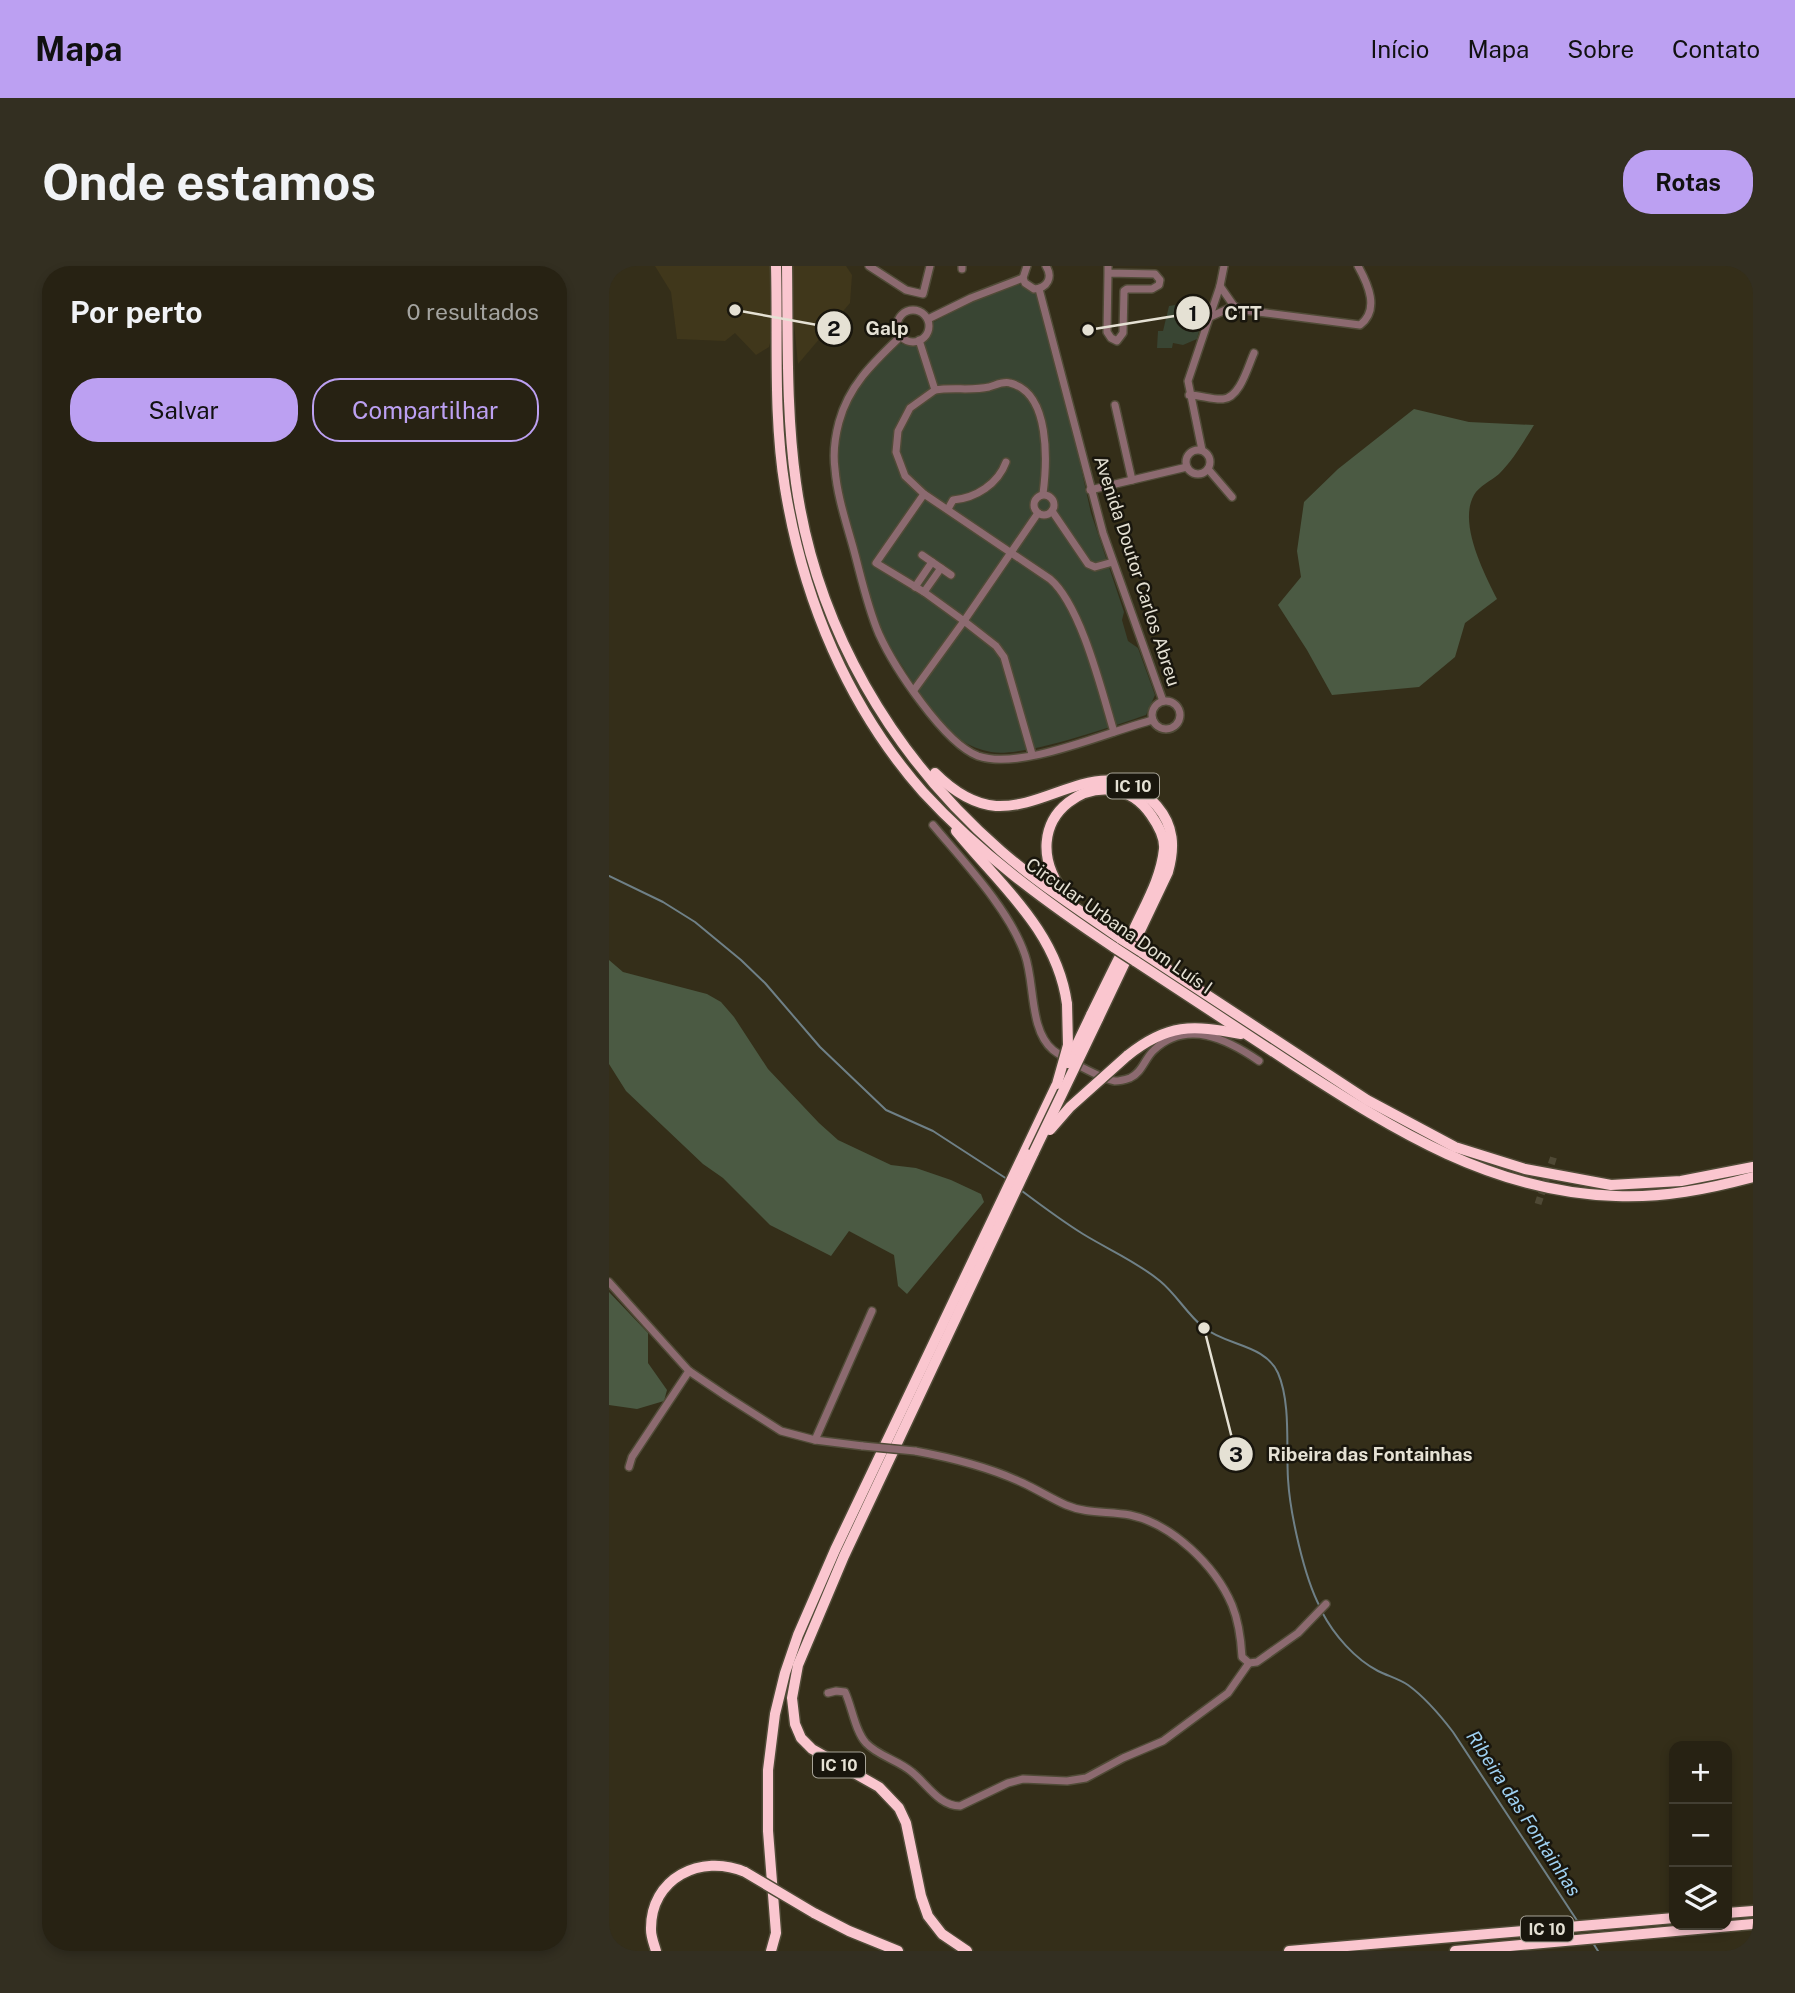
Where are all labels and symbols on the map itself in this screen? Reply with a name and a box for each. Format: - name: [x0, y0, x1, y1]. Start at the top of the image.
- callout: CTT: [1175, 293, 1276, 333]
- text: 1: [1189, 301, 1198, 326]
- text: CTT: [1224, 302, 1262, 324]
- callout: Galp: [816, 308, 922, 348]
- text: 2: [827, 316, 841, 341]
- text: Galp: [866, 317, 908, 339]
- street label: Avenida Doutor Carlos Abreu: [1090, 453, 1185, 689]
- road number: IC 10: [1107, 774, 1159, 799]
- street label: Circular Urbana Dom Luís I: [1022, 853, 1216, 998]
- callout: Ribeira das Fontainhas: [1218, 1434, 1487, 1474]
- text: 3: [1229, 1442, 1243, 1467]
- text: Ribeira das Fontainhas: [1268, 1443, 1472, 1465]
- water label: Ribeira das Fontainhas: [1462, 1726, 1586, 1900]
- road number: IC 10: [813, 1752, 865, 1778]
- road number: IC 10: [1521, 1917, 1573, 1942]

